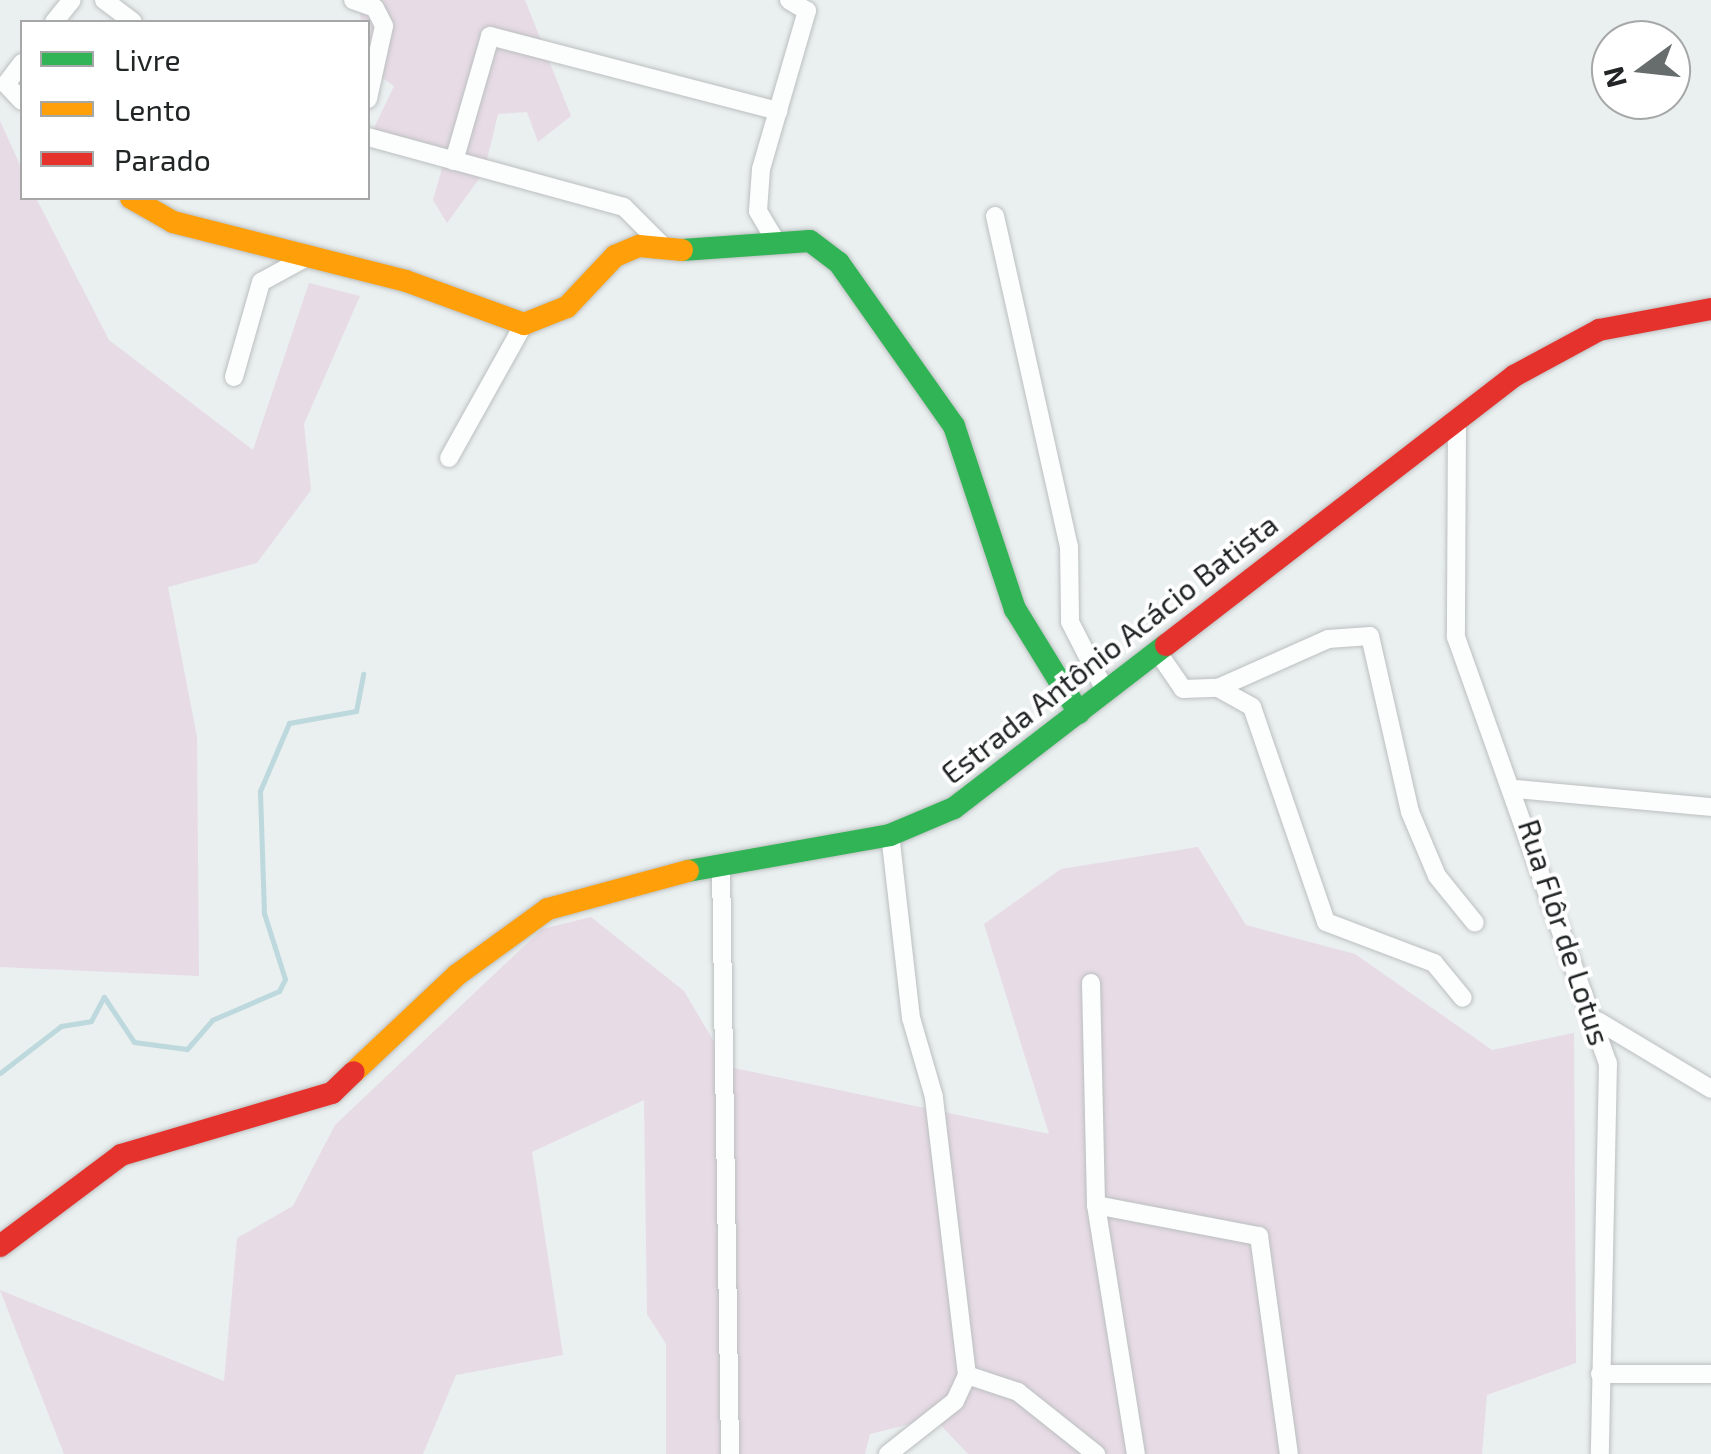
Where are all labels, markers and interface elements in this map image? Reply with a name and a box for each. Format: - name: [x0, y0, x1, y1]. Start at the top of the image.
- legend: [20, 20, 370, 200]
- north arrow: [1591, 20, 1691, 120]
- text: Livre: [114, 41, 181, 77]
- text: N: [1595, 63, 1633, 91]
- text: Lento: [114, 91, 191, 127]
- text: Parado: [114, 141, 211, 177]
- street label: Estrada Antônio Acácio Batista: [933, 505, 1285, 791]
- street label: Rua Flôr de Lotus: [1511, 814, 1619, 1050]

